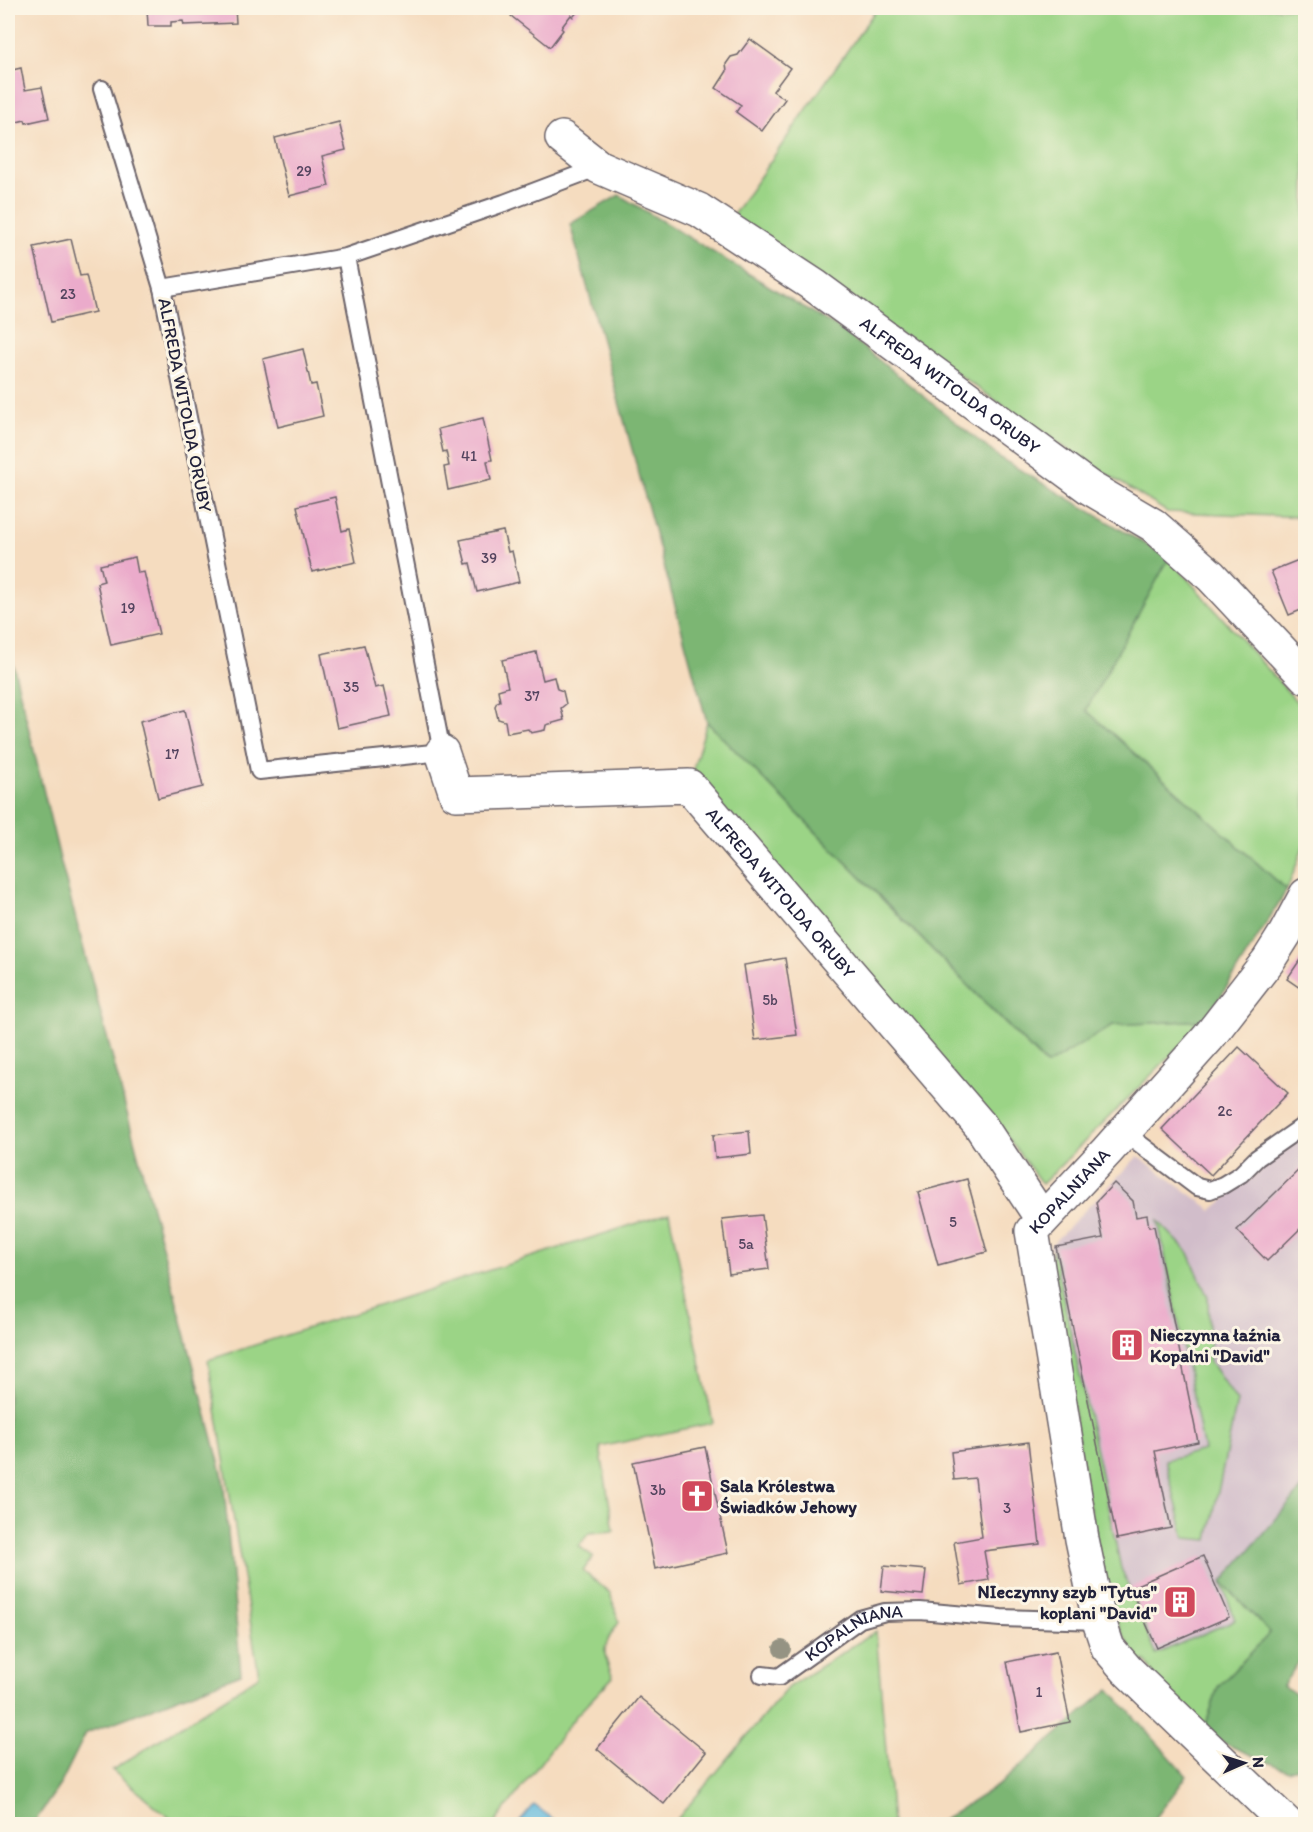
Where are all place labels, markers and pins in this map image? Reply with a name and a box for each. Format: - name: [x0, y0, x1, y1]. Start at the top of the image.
- place label: Nieczynna łaźnia Kopalni "David": [1150, 1324, 1281, 1367]
- building icon: Nieczynna łaźnia Kopalni "David": [1109, 1327, 1145, 1363]
- place label: Sala Królestwa Świadków Jehowy: [720, 1475, 857, 1518]
- church icon: Sala Królestwa Świadków Jehowy: [679, 1478, 715, 1514]
- place label: NIeczynny szyb "Tytus" koplani "David": [978, 1581, 1157, 1624]
- building icon: NIeczynny szyb "Tytus" koplani "David": [1162, 1584, 1198, 1620]

